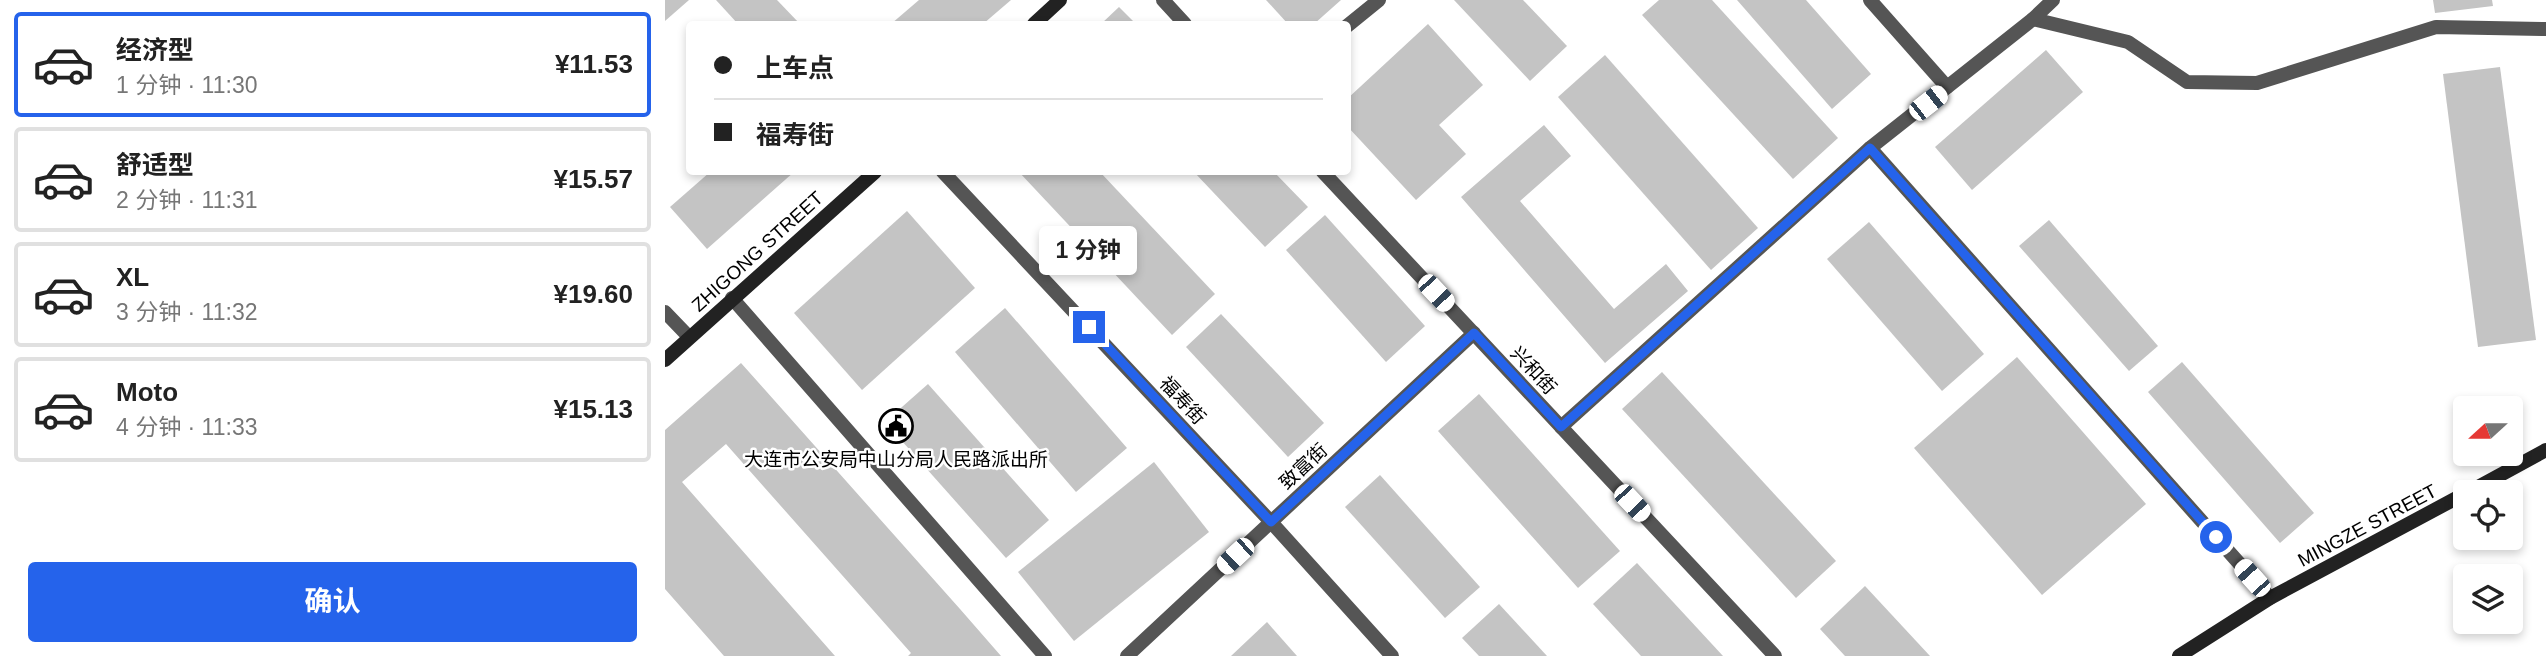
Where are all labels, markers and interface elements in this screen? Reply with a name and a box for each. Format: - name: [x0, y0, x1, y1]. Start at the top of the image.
- icon: car: [32, 33, 95, 96]
- text: 经济型: [116, 35, 194, 65]
- text: ¥11.53: [555, 49, 633, 79]
- text: 上车点: [756, 53, 834, 83]
- text: 1 分钟 · 11:30: [116, 72, 257, 98]
- car: [1905, 82, 1952, 124]
- text: 福寿街: [756, 120, 834, 150]
- icon: car: [32, 148, 95, 211]
- text: 舒适型: [116, 150, 194, 180]
- text: ¥15.57: [553, 164, 633, 194]
- text: 2 分钟 · 11:31: [116, 187, 257, 213]
- street label: ZHIGONG STREET: [688, 187, 827, 316]
- callout: 1 分钟: [1040, 226, 1138, 274]
- text: 1 分钟: [1055, 237, 1121, 263]
- text: XL: [116, 262, 149, 292]
- icon: car: [32, 263, 95, 326]
- car: [1414, 270, 1459, 316]
- text: ¥19.60: [553, 279, 633, 309]
- text: 3 分钟 · 11:32: [116, 299, 257, 325]
- route end: [1073, 311, 1105, 343]
- street label: 兴和街: [1507, 342, 1561, 398]
- street label: 福寿街: [1156, 372, 1210, 428]
- text: Moto: [116, 377, 178, 407]
- icon: car: [32, 378, 95, 441]
- text: ¥15.13: [553, 394, 633, 424]
- north arrow: [2453, 396, 2523, 466]
- map controls: [2453, 396, 2523, 634]
- public building icon: 大连市公安局中山分局人民路派出所: [877, 407, 915, 445]
- text: 4 分钟 · 11:33: [116, 414, 257, 440]
- street label: 致富街: [1275, 439, 1331, 493]
- place label: 大连市公安局中山分局人民路派出所: [744, 449, 1048, 470]
- car: [1610, 480, 1655, 526]
- street label: MINGZE STREET: [2294, 480, 2441, 571]
- button: locate: [2453, 480, 2523, 550]
- route start: [2200, 521, 2232, 553]
- car: [1213, 534, 1258, 578]
- car: [2231, 555, 2274, 601]
- button: 确认: [28, 562, 637, 642]
- button: layers: [2453, 564, 2523, 634]

